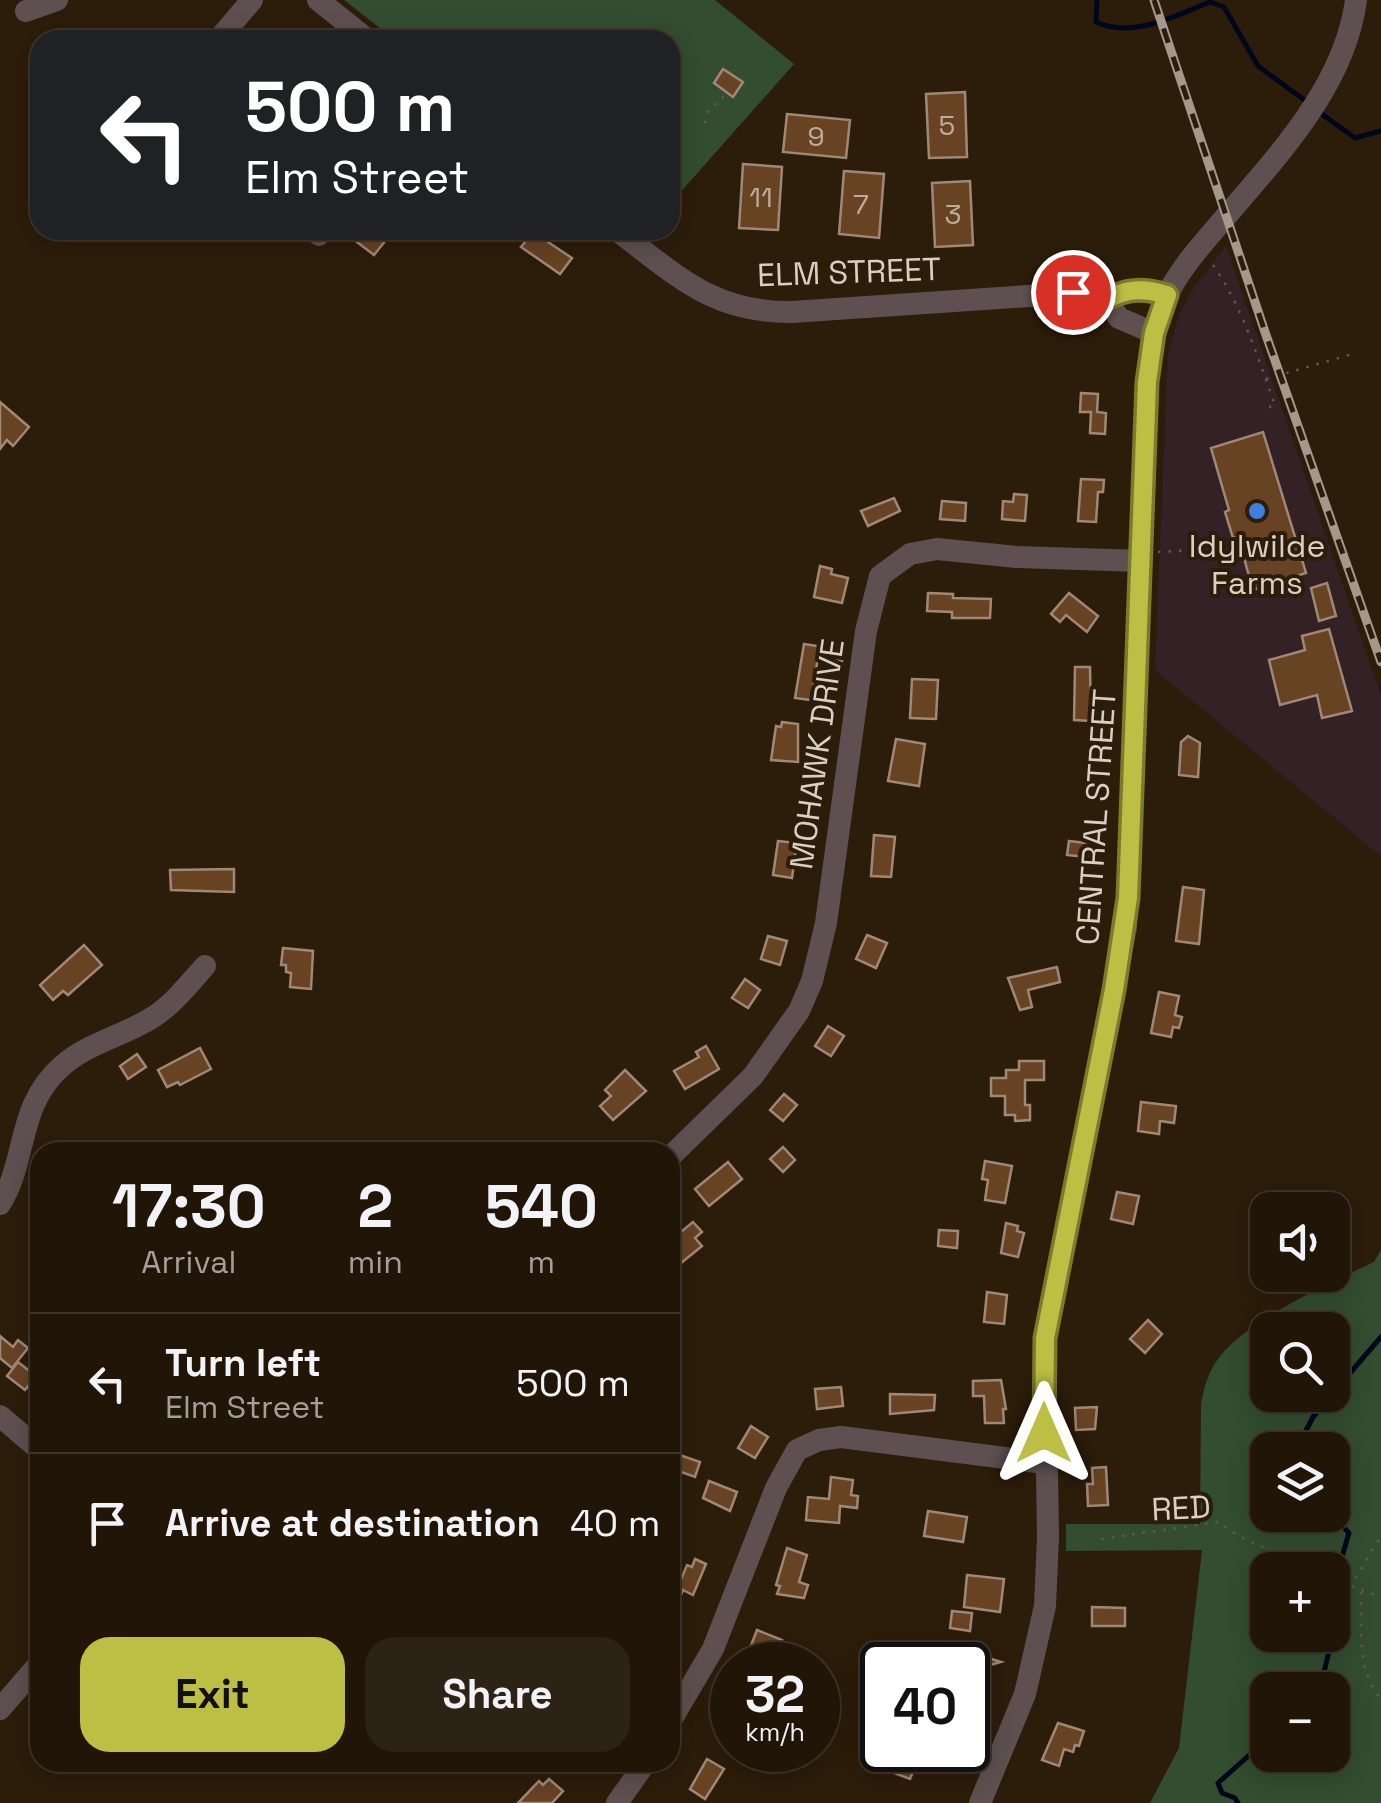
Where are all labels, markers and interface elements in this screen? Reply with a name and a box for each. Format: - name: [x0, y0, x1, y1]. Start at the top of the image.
- text: 500 m: [245, 62, 455, 151]
- icon: left: [80, 70, 210, 200]
- house number: 5: [939, 107, 955, 143]
- house number: 9: [807, 118, 825, 154]
- text: Elm Street: [245, 149, 469, 206]
- house number: 11: [749, 179, 773, 215]
- house number: 7: [853, 186, 869, 222]
- house number: 3: [945, 196, 961, 232]
- street label: ELM STREET: [756, 249, 942, 295]
- pin: [1031, 250, 1116, 335]
- icon: arrive: [1046, 265, 1101, 320]
- marker: Idylwilde Farms: [1246, 500, 1268, 522]
- place label: Idylwilde Farms: [1189, 526, 1325, 603]
- street label: MOHAWK DRIVE: [781, 636, 853, 872]
- street label: CENTRAL STREET: [1067, 688, 1125, 946]
- text: 17:30: [112, 1168, 266, 1245]
- text: 2: [357, 1168, 393, 1245]
- text: 540: [485, 1168, 598, 1245]
- map controls: [1250, 1192, 1350, 1772]
- button: sound: [1250, 1192, 1350, 1292]
- text: Arrival: [141, 1242, 236, 1282]
- text: min: [348, 1242, 403, 1282]
- text: m: [528, 1242, 555, 1282]
- button: search: [1250, 1312, 1350, 1412]
- text: Turn left: [165, 1339, 321, 1387]
- icon: left: [80, 1356, 135, 1411]
- text: 500 m: [516, 1359, 630, 1407]
- position arrow: [992, 1381, 1096, 1485]
- text: Elm Street: [165, 1387, 324, 1427]
- button: layers: [1250, 1432, 1350, 1532]
- street label: RED: [1150, 1486, 1212, 1530]
- icon: arrive: [80, 1496, 135, 1551]
- text: Arrive at destination: [165, 1499, 540, 1547]
- text: 40 m: [570, 1499, 661, 1547]
- button: +: [1250, 1552, 1350, 1652]
- button: Exit: [80, 1637, 345, 1752]
- button: Share: [365, 1637, 630, 1752]
- speed limit sign: 40: [860, 1642, 990, 1772]
- text: 32: [745, 1663, 805, 1727]
- button: −: [1250, 1672, 1350, 1772]
- text: km/h: [745, 1716, 805, 1748]

